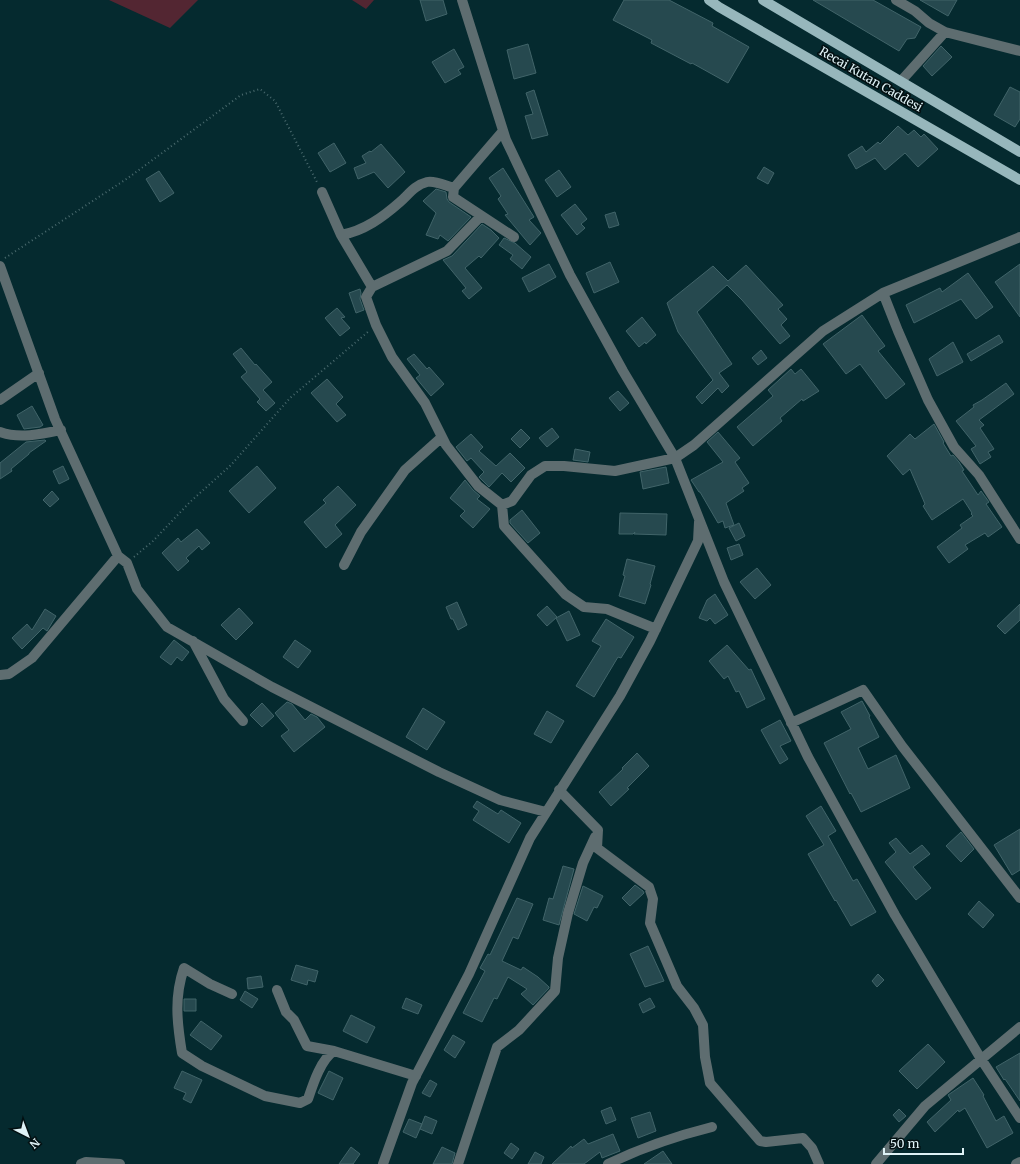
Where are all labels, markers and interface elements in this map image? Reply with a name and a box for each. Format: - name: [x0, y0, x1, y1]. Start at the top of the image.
- street label: Recai Kutan Caddesi: [817, 43, 925, 115]
- north arrow: [8, 1116, 48, 1156]
- scale bar: [884, 1130, 963, 1156]
- text: N: [27, 1135, 43, 1152]
- text: 50 m: [890, 1136, 919, 1151]

